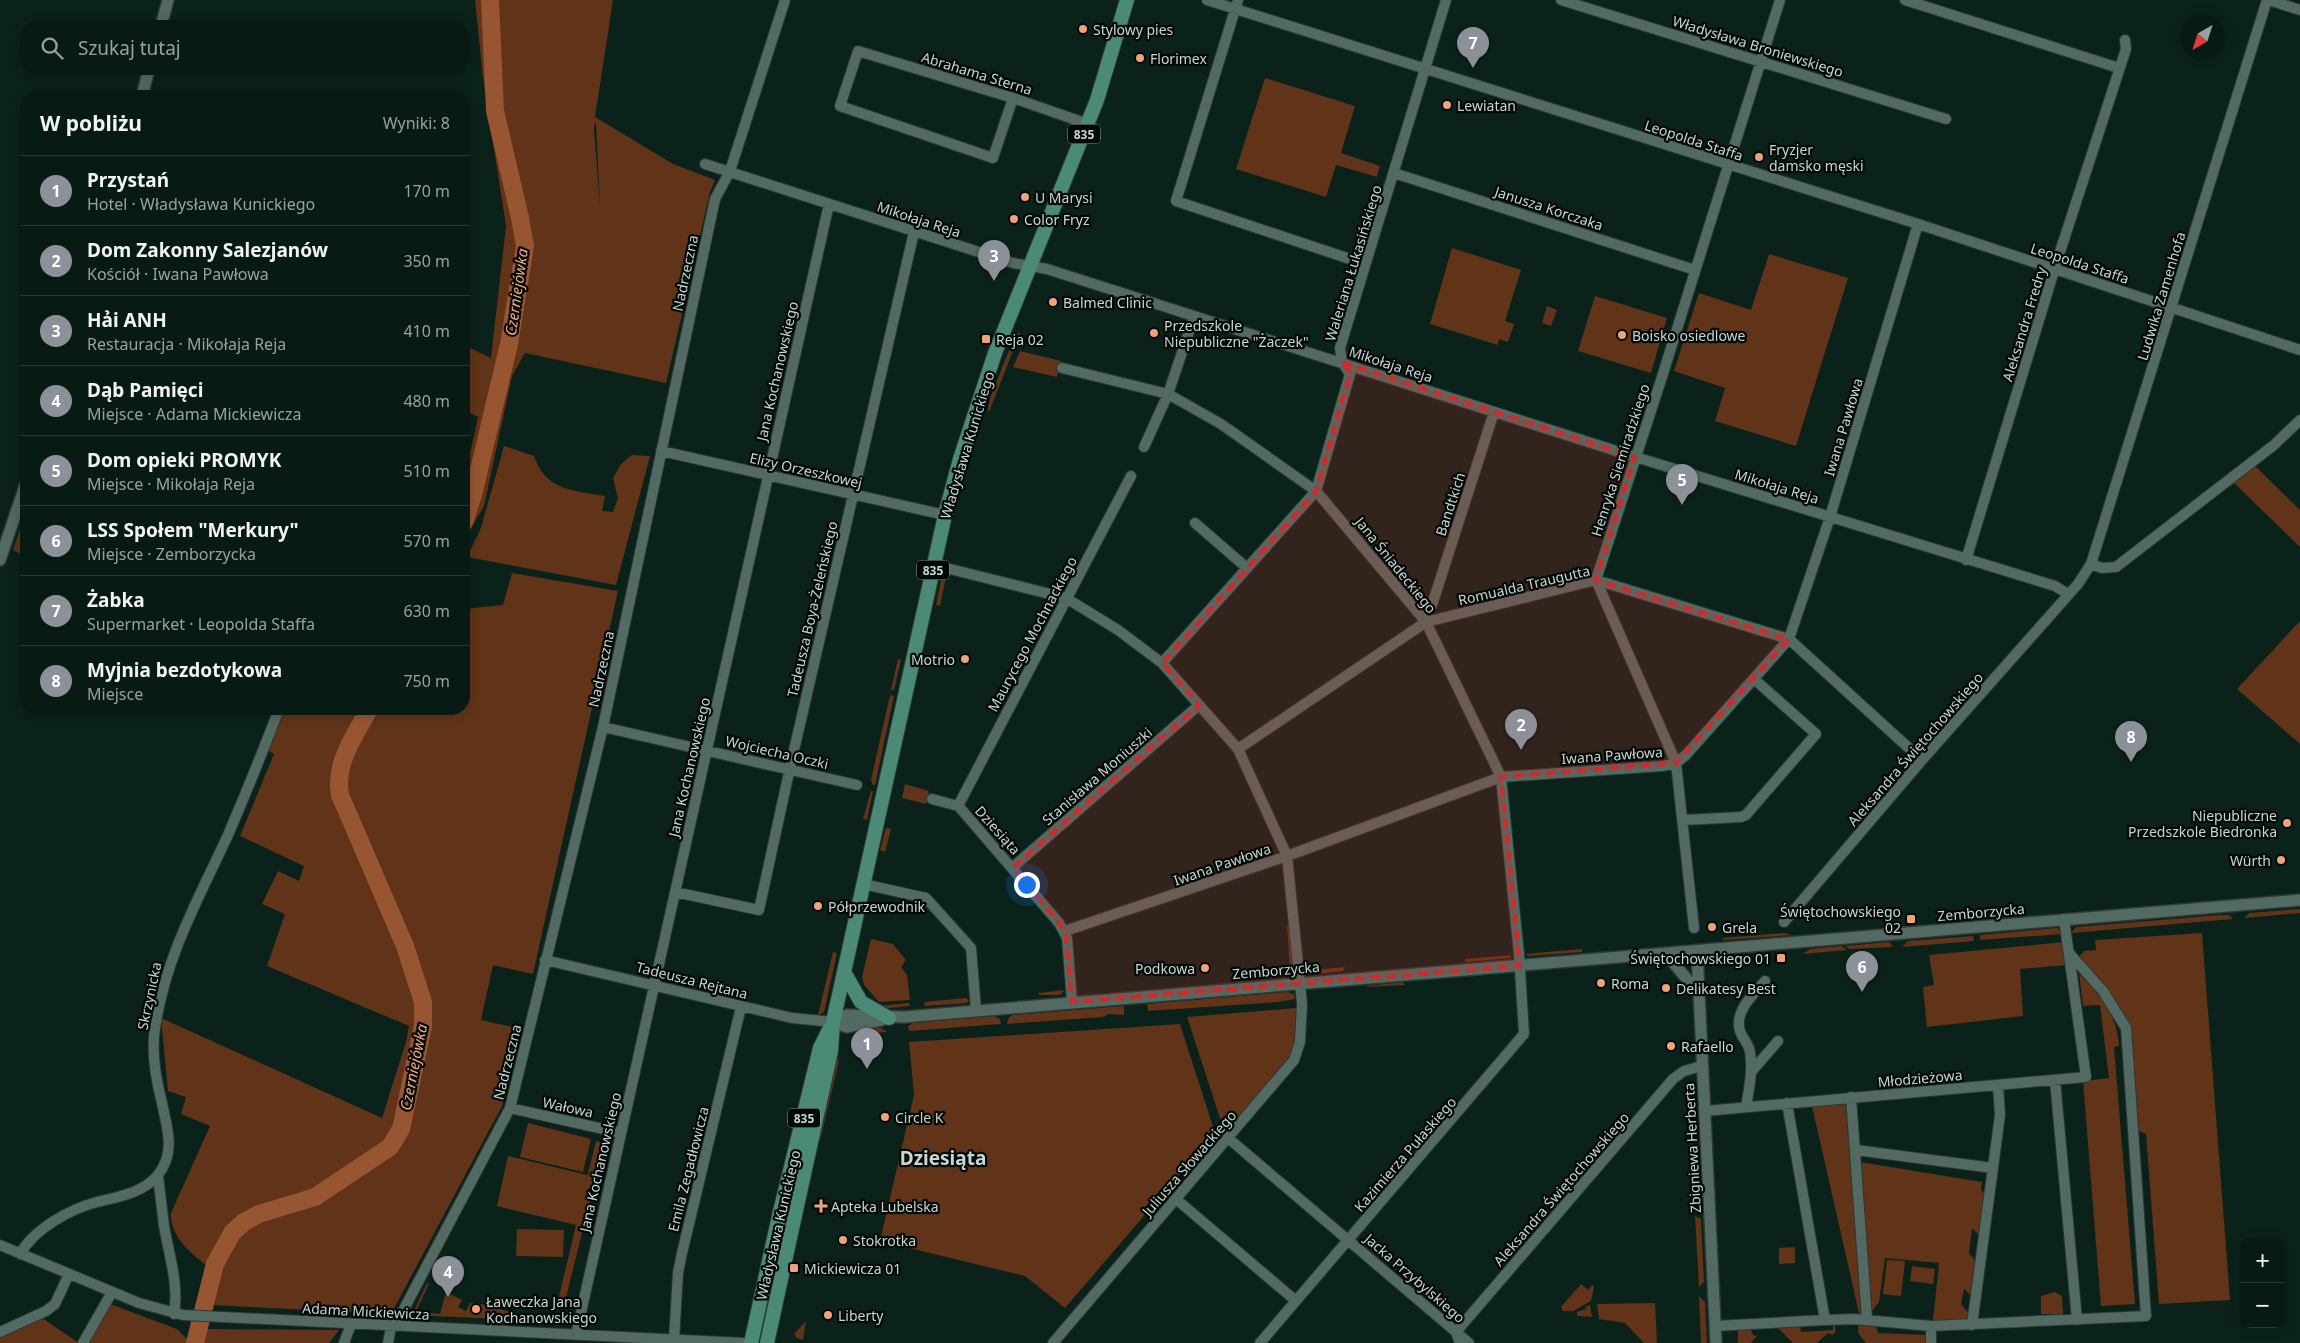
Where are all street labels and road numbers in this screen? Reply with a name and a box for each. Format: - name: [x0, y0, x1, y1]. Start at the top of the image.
- street label: Władysława Broniewskiego: [1670, 11, 1846, 81]
- street label: Abrahama Sterna: [919, 47, 1035, 99]
- street label: Leopolda Staffa: [1642, 115, 1746, 165]
- road number: 835: [1068, 125, 1100, 144]
- street label: Janusza Korczaka: [1490, 181, 1606, 234]
- street label: Waleriana Łukasińskiego: [1320, 182, 1386, 344]
- street label: Mikołaja Reja: [875, 197, 963, 241]
- street label: Ludwika Zamenhofa: [2132, 229, 2190, 363]
- street label: Nadrzeczna: [668, 233, 702, 313]
- street label: Leopolda Staffa: [2028, 238, 2132, 288]
- street label: Aleksandra Fredry: [1998, 264, 2051, 384]
- street label: Jana Kochanowskiego: [751, 299, 802, 445]
- street label: Mikołaja Reja: [1347, 342, 1435, 386]
- street label: Władysława Kunickiego: [936, 369, 998, 521]
- street label: Iwana Pawłowa: [1819, 376, 1867, 478]
- street label: Henryka Siemiradzkiego: [1586, 381, 1654, 539]
- street label: Elizy Orzeszkowej: [748, 448, 864, 492]
- street label: Mikołaja Reja: [1733, 464, 1821, 508]
- street label: Bandtkich: [1431, 470, 1469, 538]
- street label: Jana Śniadeckiego: [1350, 511, 1441, 617]
- street label: Tadeusza Boya-Żeleńskiego: [782, 519, 842, 699]
- street label: Maurycego Mochnackiego: [983, 553, 1081, 715]
- road number: 835: [917, 560, 949, 580]
- street label: Romualda Traugutta: [1456, 561, 1592, 609]
- street label: Nadrzeczna: [584, 629, 618, 709]
- street label: Aleksandra Świętochowskiego: [1843, 668, 1987, 830]
- street label: Jana Kochanowskiego: [663, 695, 714, 841]
- street label: Stanisława Moniuszki: [1038, 723, 1156, 829]
- street label: Wojciecha Oczki: [724, 731, 830, 773]
- street label: Iwana Pawłowa: [1561, 742, 1663, 768]
- street label: Dziesiąta: [971, 802, 1025, 858]
- street label: Iwana Pawłowa: [1171, 838, 1273, 890]
- street label: Zemborzycka: [1937, 899, 2025, 925]
- street label: Tadeusza Rejtana: [634, 957, 750, 1003]
- street label: Zemborzycka: [1232, 957, 1320, 983]
- street label: Skrzynicka: [133, 960, 165, 1032]
- street label: Nadrzeczna: [488, 1022, 526, 1102]
- street label: Młodzieżowa: [1877, 1065, 1963, 1091]
- street label: Zbigniewa Herberta: [1679, 1082, 1705, 1214]
- street label: Jana Kochanowskiego: [574, 1090, 625, 1236]
- street label: Wałowa: [541, 1092, 595, 1122]
- street label: Kazimierza Pułaskiego: [1350, 1092, 1460, 1216]
- street label: Emila Zegadłowicza: [663, 1105, 713, 1233]
- street label: Juliusza Słowackiego: [1136, 1106, 1240, 1221]
- road number: 835: [788, 1108, 820, 1128]
- street label: Aleksandra Świętochowskiego: [1489, 1108, 1633, 1270]
- street label: Władysława Kunickiego: [752, 1148, 804, 1302]
- street label: Jacka Przybylskiego: [1359, 1228, 1469, 1327]
- street label: Adama Mickiewicza: [302, 1298, 430, 1324]

